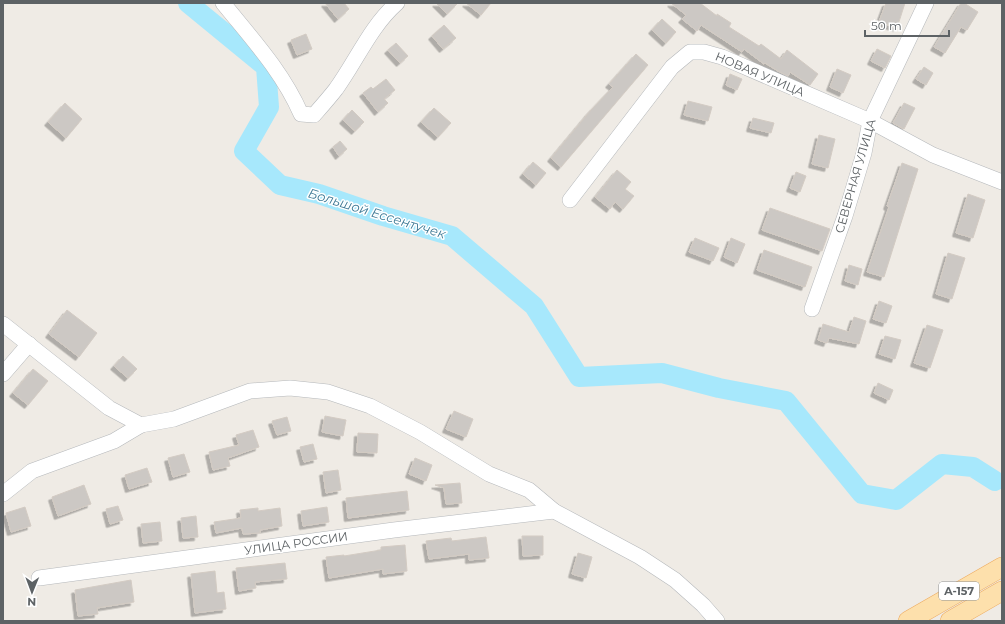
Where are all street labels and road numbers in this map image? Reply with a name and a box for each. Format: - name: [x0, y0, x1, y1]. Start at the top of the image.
- street label: НОВАЯ УЛИЦА: [713, 48, 807, 100]
- street label: СЕВЕРНАЯ УЛИЦА: [832, 117, 879, 235]
- street label: УЛИЦА РОССИИ: [243, 528, 349, 558]
- road number: А-157: [939, 582, 979, 600]

